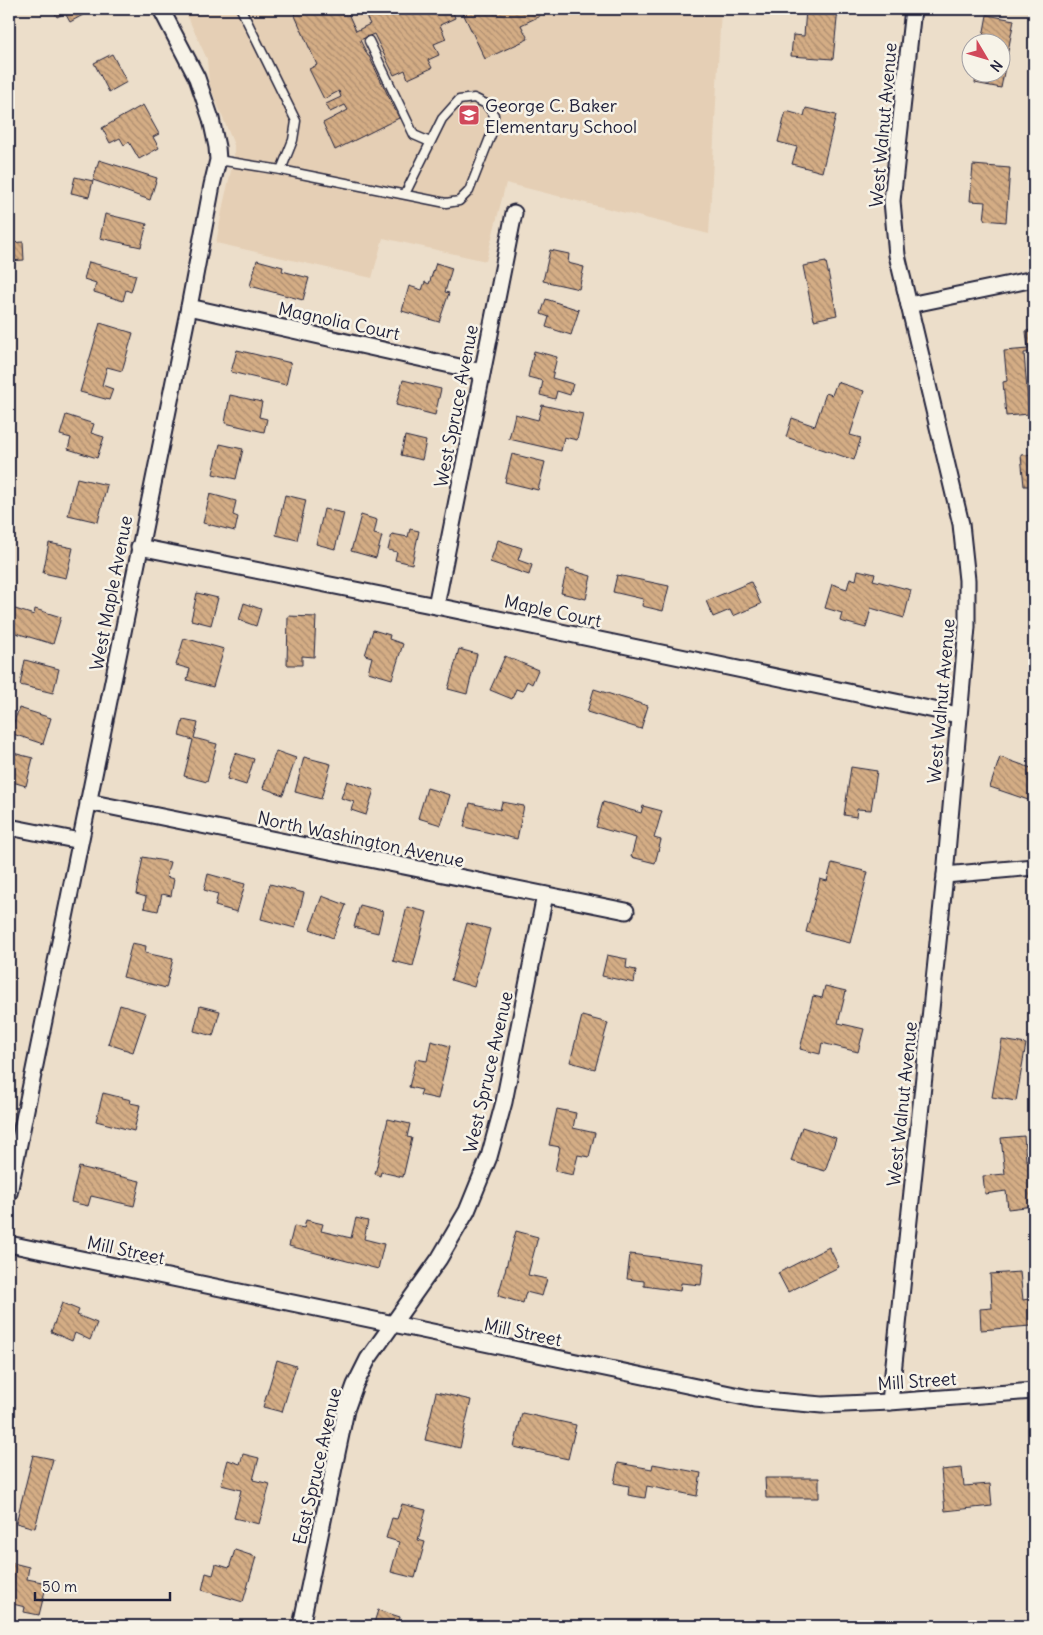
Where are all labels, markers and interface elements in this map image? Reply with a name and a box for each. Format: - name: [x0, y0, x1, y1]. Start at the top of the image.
- north arrow: [960, 32, 1010, 82]
- street label: West Walnut Avenue: [864, 42, 902, 208]
- text: N: [986, 57, 1006, 75]
- place label: George C. Baker Elementary School: [485, 94, 637, 138]
- school or university icon: George C. Baker Elementary School: [457, 103, 481, 127]
- street label: Magnolia Court: [276, 297, 402, 345]
- street label: West Spruce Avenue: [429, 323, 483, 489]
- street label: West Maple Avenue: [85, 514, 137, 672]
- street label: Maple Court: [502, 589, 604, 633]
- street label: West Walnut Avenue: [922, 618, 960, 784]
- street label: North Washington Avenue: [255, 806, 467, 872]
- street label: West Spruce Avenue: [458, 989, 518, 1155]
- street label: West Walnut Avenue: [882, 1020, 922, 1188]
- street label: Mill Street: [85, 1231, 167, 1269]
- street label: Mill Street: [482, 1313, 564, 1351]
- street label: Mill Street: [877, 1367, 957, 1395]
- street label: East Spruce Avenue: [288, 1385, 346, 1547]
- scale bar: [35, 1570, 170, 1602]
- text: 50 m: [42, 1577, 77, 1596]

